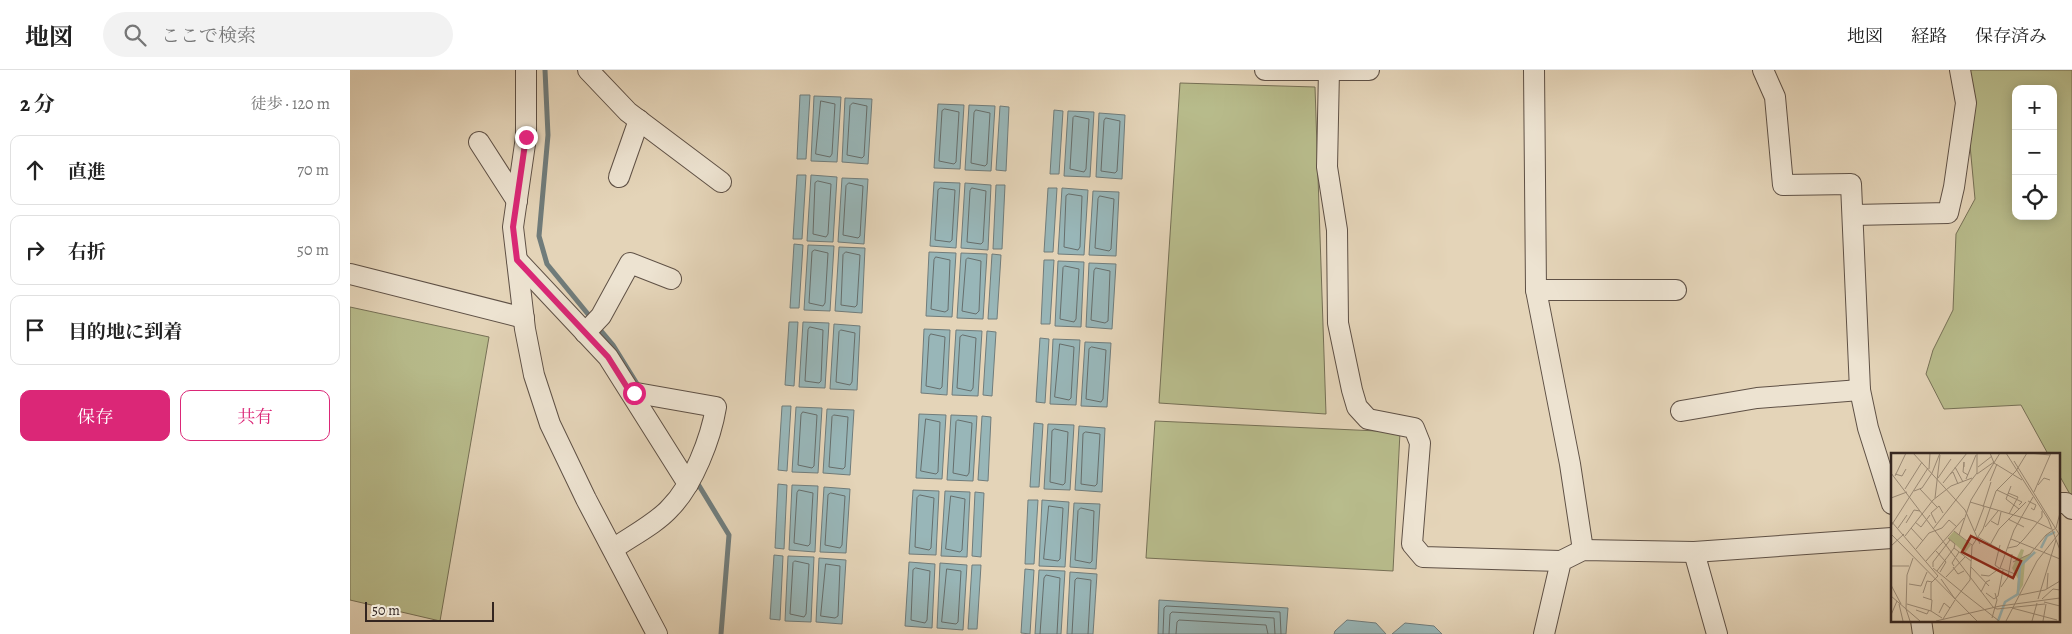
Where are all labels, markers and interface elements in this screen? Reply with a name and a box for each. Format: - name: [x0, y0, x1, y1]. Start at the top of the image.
- search box: [103, 12, 453, 57]
- text: 地図: [25, 21, 73, 53]
- icon: search: [121, 21, 149, 49]
- text: ここで検索: [161, 23, 256, 49]
- text: 地図: [1847, 24, 1883, 48]
- text: 経路: [1911, 24, 1947, 48]
- text: 保存済み: [1975, 24, 2047, 48]
- map controls: [2012, 85, 2057, 220]
- button: +: [2012, 85, 2057, 130]
- text: 2 分: [20, 90, 55, 118]
- text: 徒歩 · 120 m: [250, 93, 330, 115]
- route end: [515, 126, 538, 149]
- button: −: [2012, 130, 2057, 175]
- icon: ahead: [21, 156, 49, 184]
- text: 直進: [68, 159, 106, 185]
- text: 70 m: [297, 159, 329, 181]
- button: locate: [2012, 175, 2057, 220]
- icon: right: [21, 236, 49, 264]
- text: 右折: [68, 239, 106, 265]
- text: 50 m: [297, 239, 329, 261]
- icon: arrive: [21, 316, 49, 344]
- text: 目的地に到着: [68, 319, 182, 345]
- route start: [623, 382, 646, 405]
- button: 保存: [20, 390, 170, 441]
- button: 共有: [180, 390, 330, 441]
- inset map: [1891, 453, 2060, 622]
- scale bar: [365, 599, 494, 622]
- text: 50 m: [372, 601, 400, 620]

